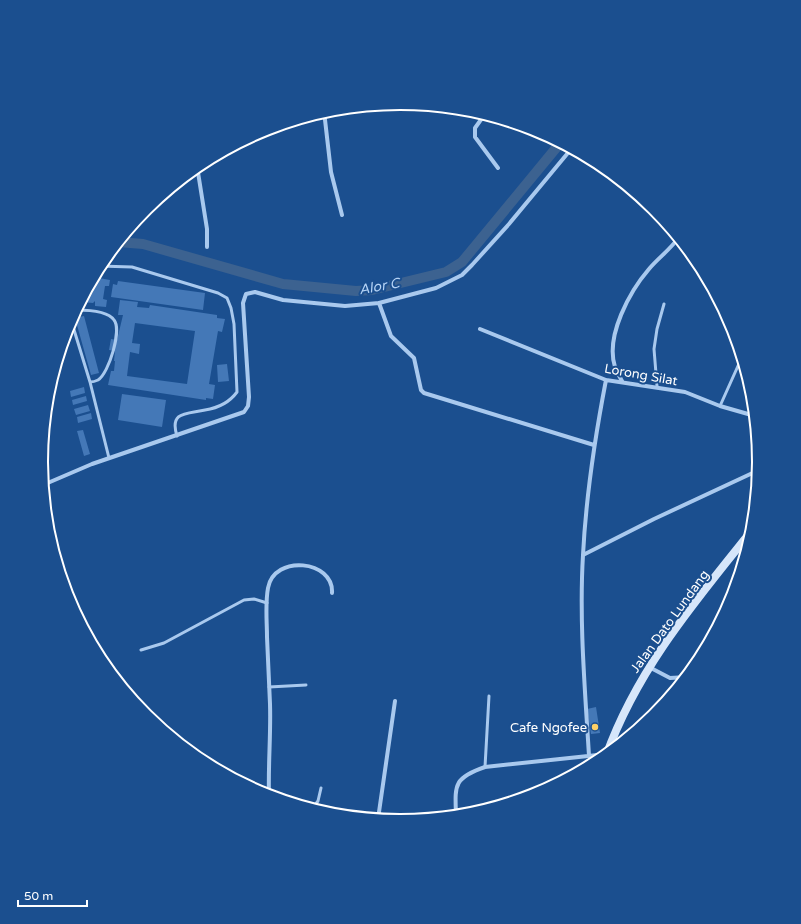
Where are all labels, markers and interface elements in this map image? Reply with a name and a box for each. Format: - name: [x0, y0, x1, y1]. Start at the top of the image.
- water label: Alor C: [357, 274, 403, 298]
- street label: Lorong Silat: [603, 361, 679, 389]
- street label: Jalan Dato Lundang: [627, 567, 712, 676]
- place label: Cafe Ngofee: [510, 720, 587, 736]
- marker: Cafe Ngofee: [590, 722, 600, 732]
- scale bar: [18, 882, 87, 908]
- text: 50 m: [24, 889, 53, 903]

